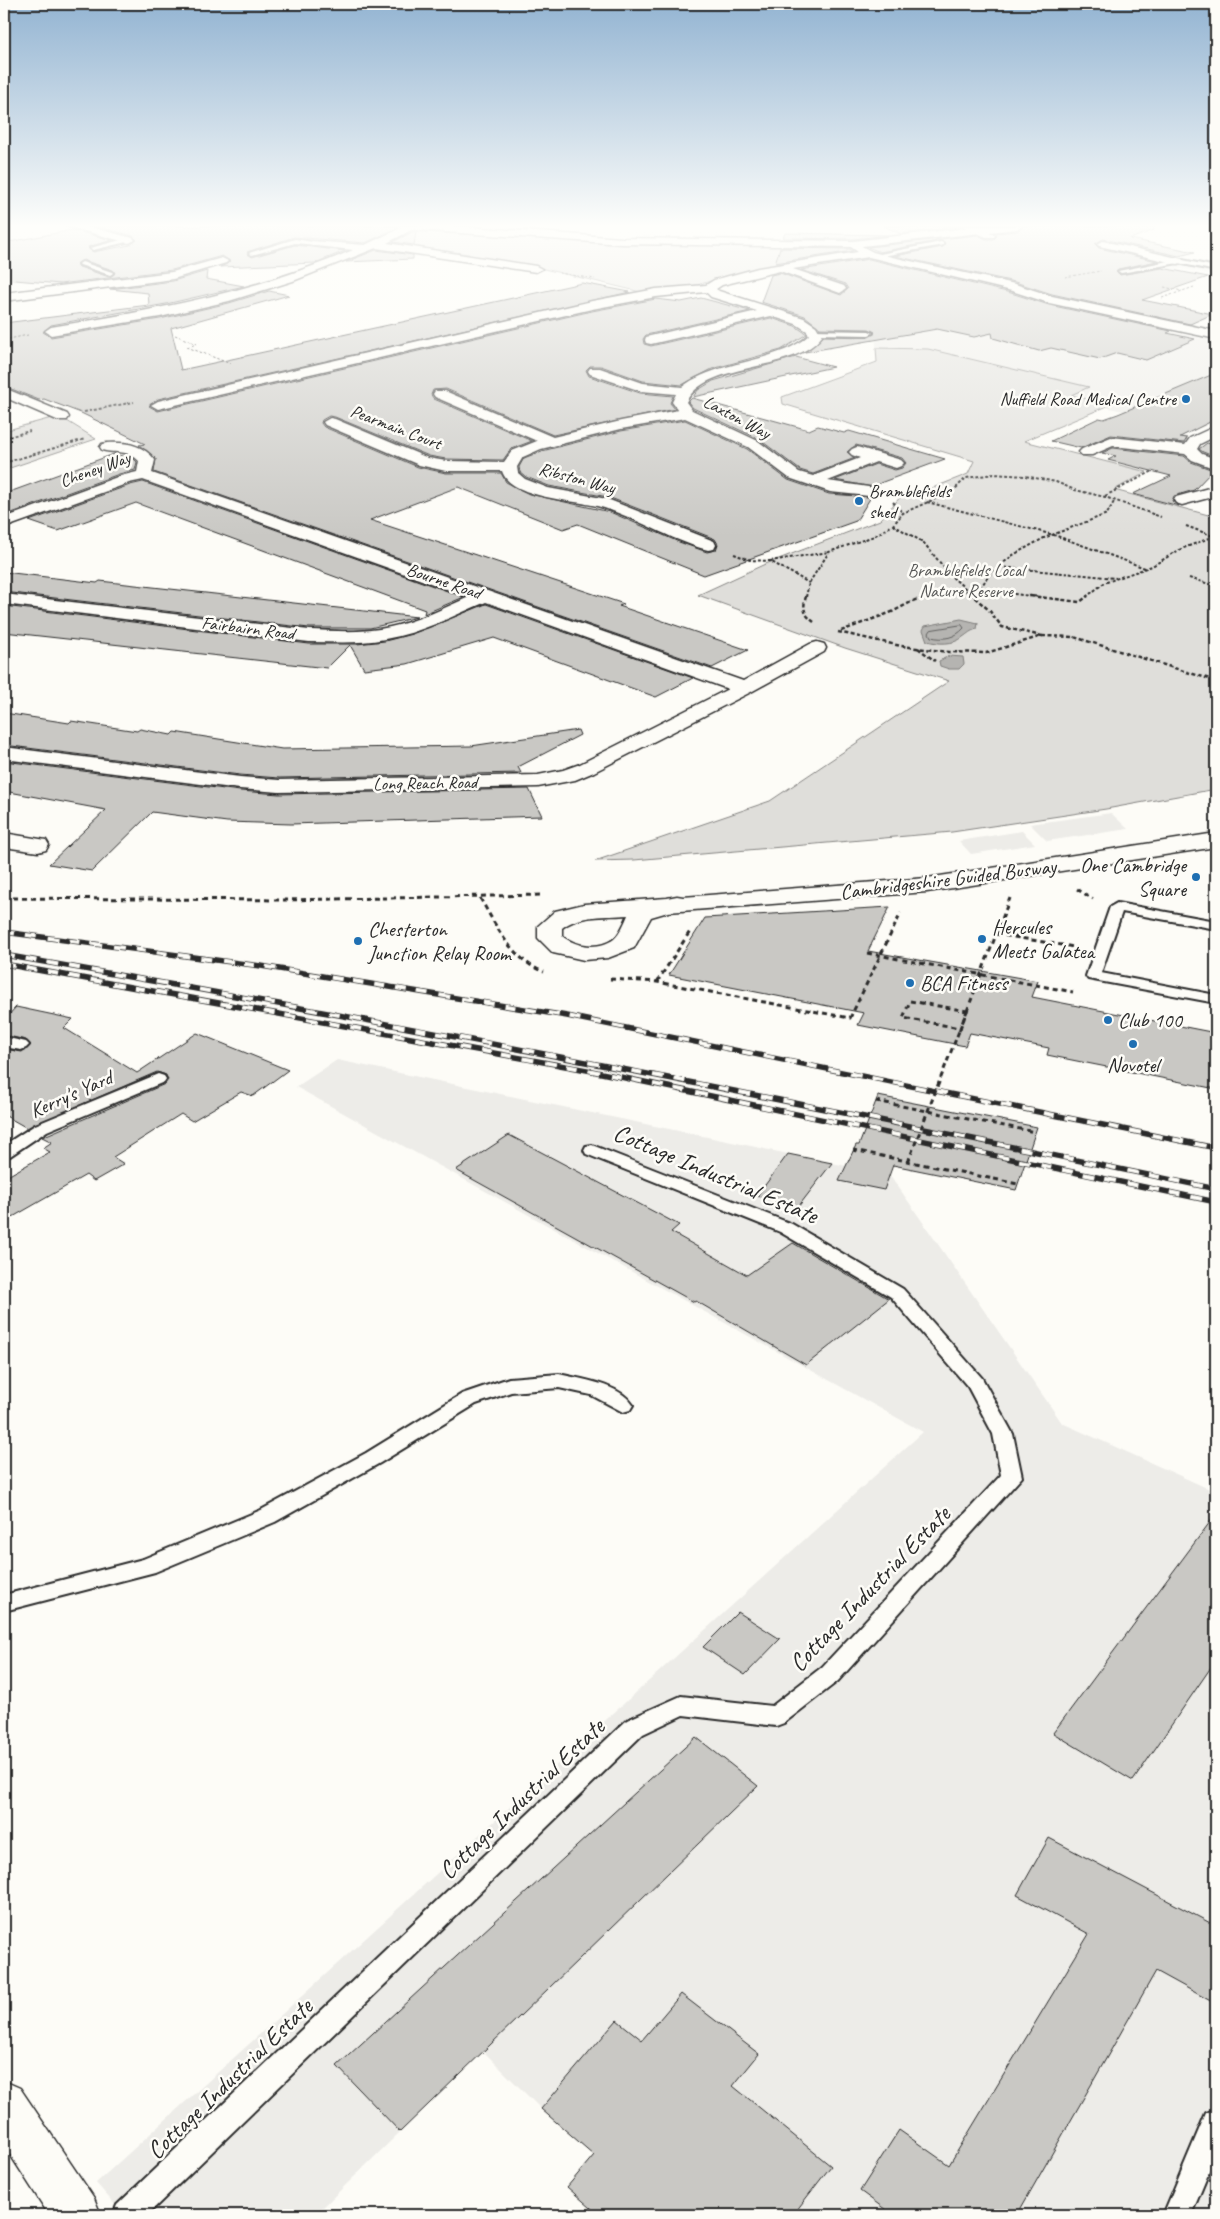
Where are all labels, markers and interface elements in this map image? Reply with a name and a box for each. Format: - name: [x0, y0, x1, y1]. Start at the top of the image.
- place label: Nuffield Road Medical Centre: [1000, 388, 1177, 410]
- street label: Laxton Way: [700, 390, 776, 445]
- marker: Nuffield Road Medical Centre: [1180, 393, 1192, 405]
- street label: Pearmain Court: [347, 400, 447, 455]
- street label: Cheney Way: [57, 445, 135, 492]
- street label: Ribston Way: [536, 457, 619, 499]
- place label: Bramblefields shed: [869, 480, 953, 523]
- marker: Bramblefields shed: [853, 495, 865, 507]
- street label: Bourne Road: [404, 558, 487, 605]
- park label: Bramblefields Local Nature Reserve: [908, 559, 1027, 602]
- street label: Fairbairn Road: [200, 611, 298, 645]
- street label: Long Reach Road: [373, 771, 480, 795]
- place label: One Cambridge Square: [1080, 852, 1188, 902]
- street label: Cambridgeshire Guided Busway: [839, 853, 1059, 905]
- marker: One Cambridge Square: [1190, 871, 1202, 883]
- place label: Hercules Meets Galatea: [992, 914, 1097, 964]
- place label: Chesterton Junction Relay Room: [367, 916, 513, 966]
- marker: Hercules Meets Galatea: [976, 933, 988, 945]
- marker: Chesterton Junction Relay Room: [352, 935, 364, 947]
- place label: BCA Fitness: [920, 970, 1009, 996]
- marker: BCA Fitness: [904, 977, 916, 989]
- place label: Club 100: [1118, 1007, 1183, 1033]
- marker: Club 100: [1102, 1014, 1114, 1026]
- marker: Novotel: [1127, 1038, 1139, 1050]
- place label: Novotel: [1107, 1052, 1162, 1078]
- street label: Kerry's Yard: [26, 1063, 119, 1124]
- street label: Cottage Industrial Estate: [609, 1116, 824, 1232]
- street label: Cottage Industrial Estate: [782, 1498, 958, 1678]
- street label: Cottage Industrial Estate: [432, 1710, 613, 1886]
- street label: Cottage Industrial Estate: [140, 1990, 321, 2166]

